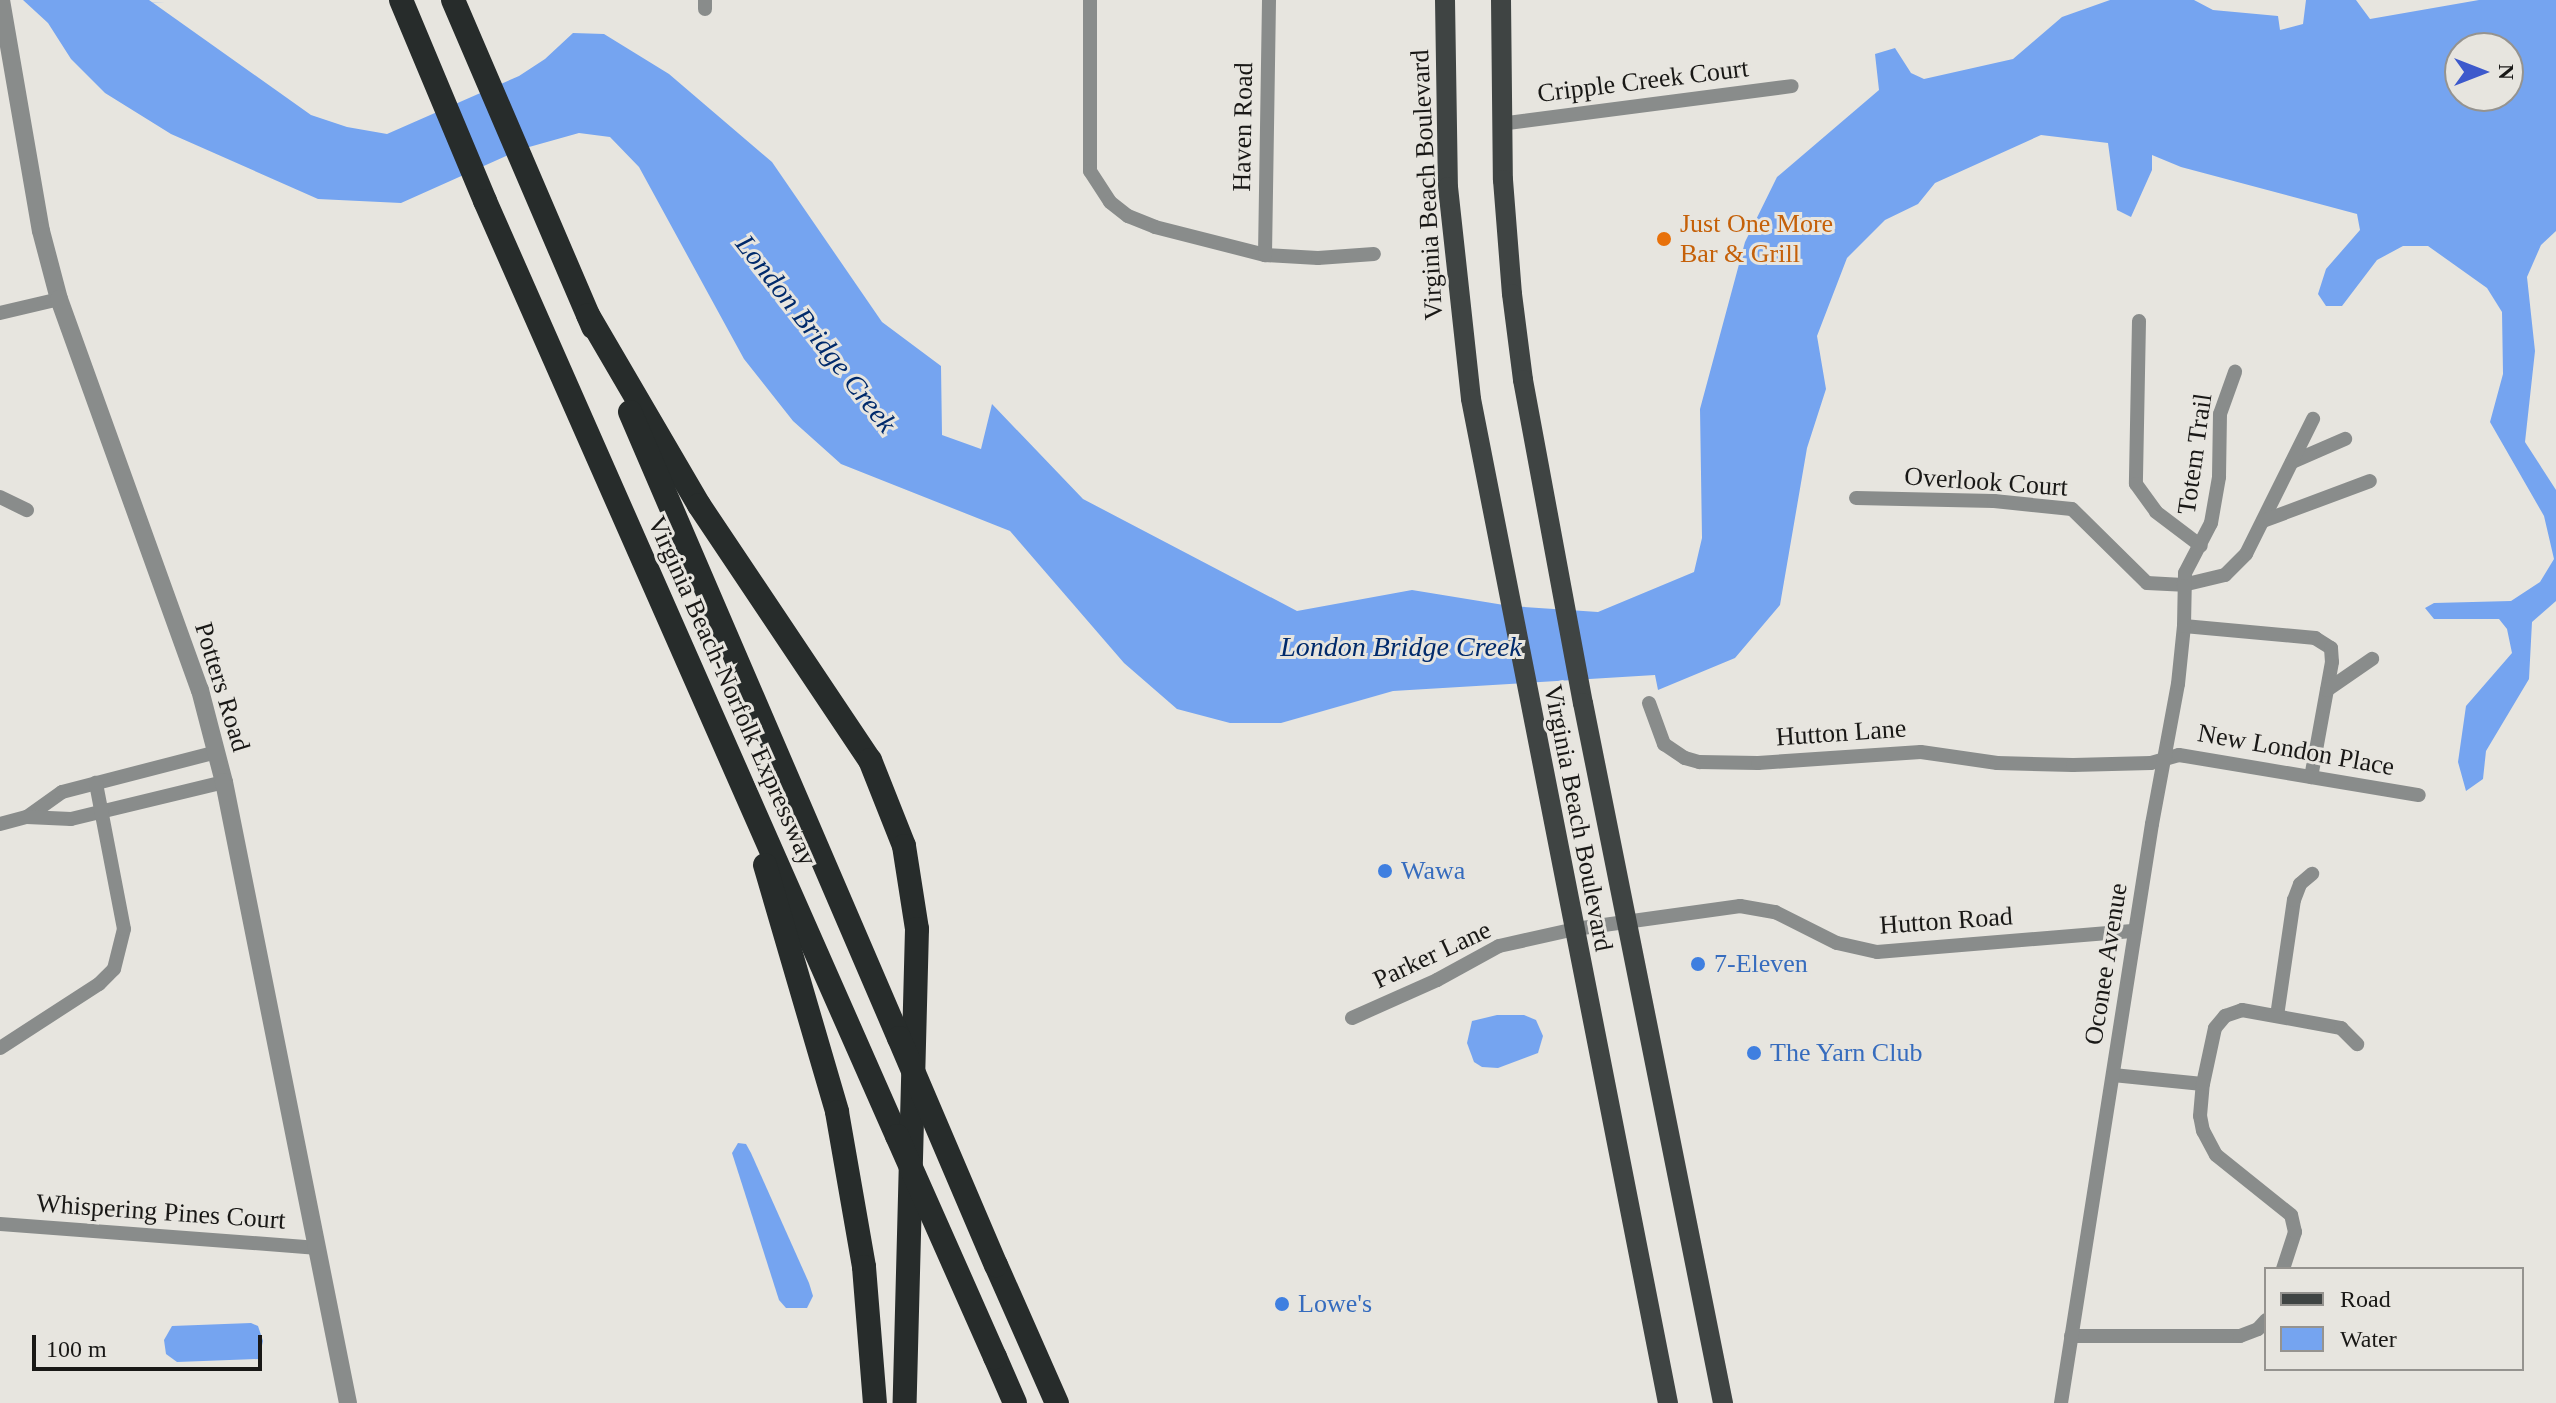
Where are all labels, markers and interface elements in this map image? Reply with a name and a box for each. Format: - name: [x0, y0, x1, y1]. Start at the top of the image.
- north arrow: [2444, 32, 2524, 112]
- street label: Virginia Beach Boulevard: [1404, 49, 1450, 321]
- street label: Cripple Creek Court: [1536, 53, 1750, 109]
- street label: Haven Road: [1226, 62, 1260, 192]
- text: N: [2494, 64, 2519, 80]
- place label: Just One More Bar & Grill: [1680, 208, 1833, 270]
- water label: London Bridge Creek: [728, 228, 904, 440]
- marker: Just One More Bar & Grill: [1655, 230, 1673, 248]
- street label: Totem Trail: [2171, 391, 2219, 517]
- street label: Overlook Court: [1903, 461, 2069, 503]
- street label: Virginia Beach-Norfolk Expressway: [641, 511, 823, 871]
- street label: Potters Road: [188, 619, 256, 755]
- water label: London Bridge Creek: [1280, 630, 1522, 664]
- street label: Virginia Beach Boulevard: [1537, 682, 1619, 954]
- street label: Hutton Lane: [1775, 713, 1907, 753]
- street label: New London Place: [2195, 717, 2397, 783]
- place label: Wawa: [1401, 855, 1465, 887]
- marker: Wawa: [1376, 862, 1394, 880]
- street label: Oconee Avenue: [2078, 880, 2134, 1048]
- street label: Hutton Road: [1878, 901, 2014, 941]
- street label: Parker Lane: [1368, 914, 1496, 996]
- place label: 7-Eleven: [1714, 948, 1808, 980]
- marker: 7-Eleven: [1689, 955, 1707, 973]
- place label: The Yarn Club: [1770, 1037, 1923, 1069]
- marker: The Yarn Club: [1745, 1044, 1763, 1062]
- street label: Whispering Pines Court: [35, 1188, 287, 1236]
- legend: [2264, 1267, 2524, 1371]
- text: Road: [2340, 1286, 2391, 1312]
- place label: Lowe's: [1298, 1288, 1372, 1320]
- marker: Lowe's: [1273, 1295, 1291, 1313]
- scale bar: [36, 1319, 266, 1369]
- text: Water: [2340, 1326, 2397, 1352]
- text: 100 m: [46, 1336, 107, 1362]

